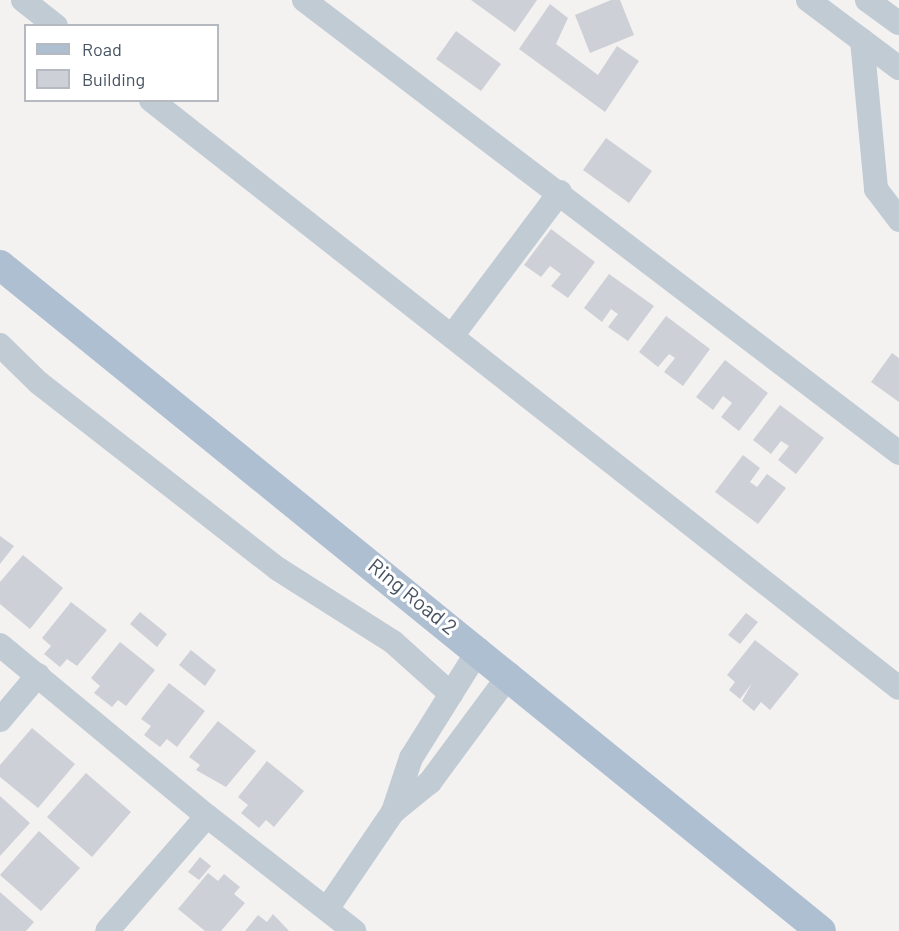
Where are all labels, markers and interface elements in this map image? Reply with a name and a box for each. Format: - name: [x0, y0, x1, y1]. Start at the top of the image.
- legend: [24, 24, 219, 102]
- text: Road: [82, 38, 122, 60]
- text: Building: [82, 68, 145, 90]
- street label: Ring Road 2: [364, 553, 462, 639]

